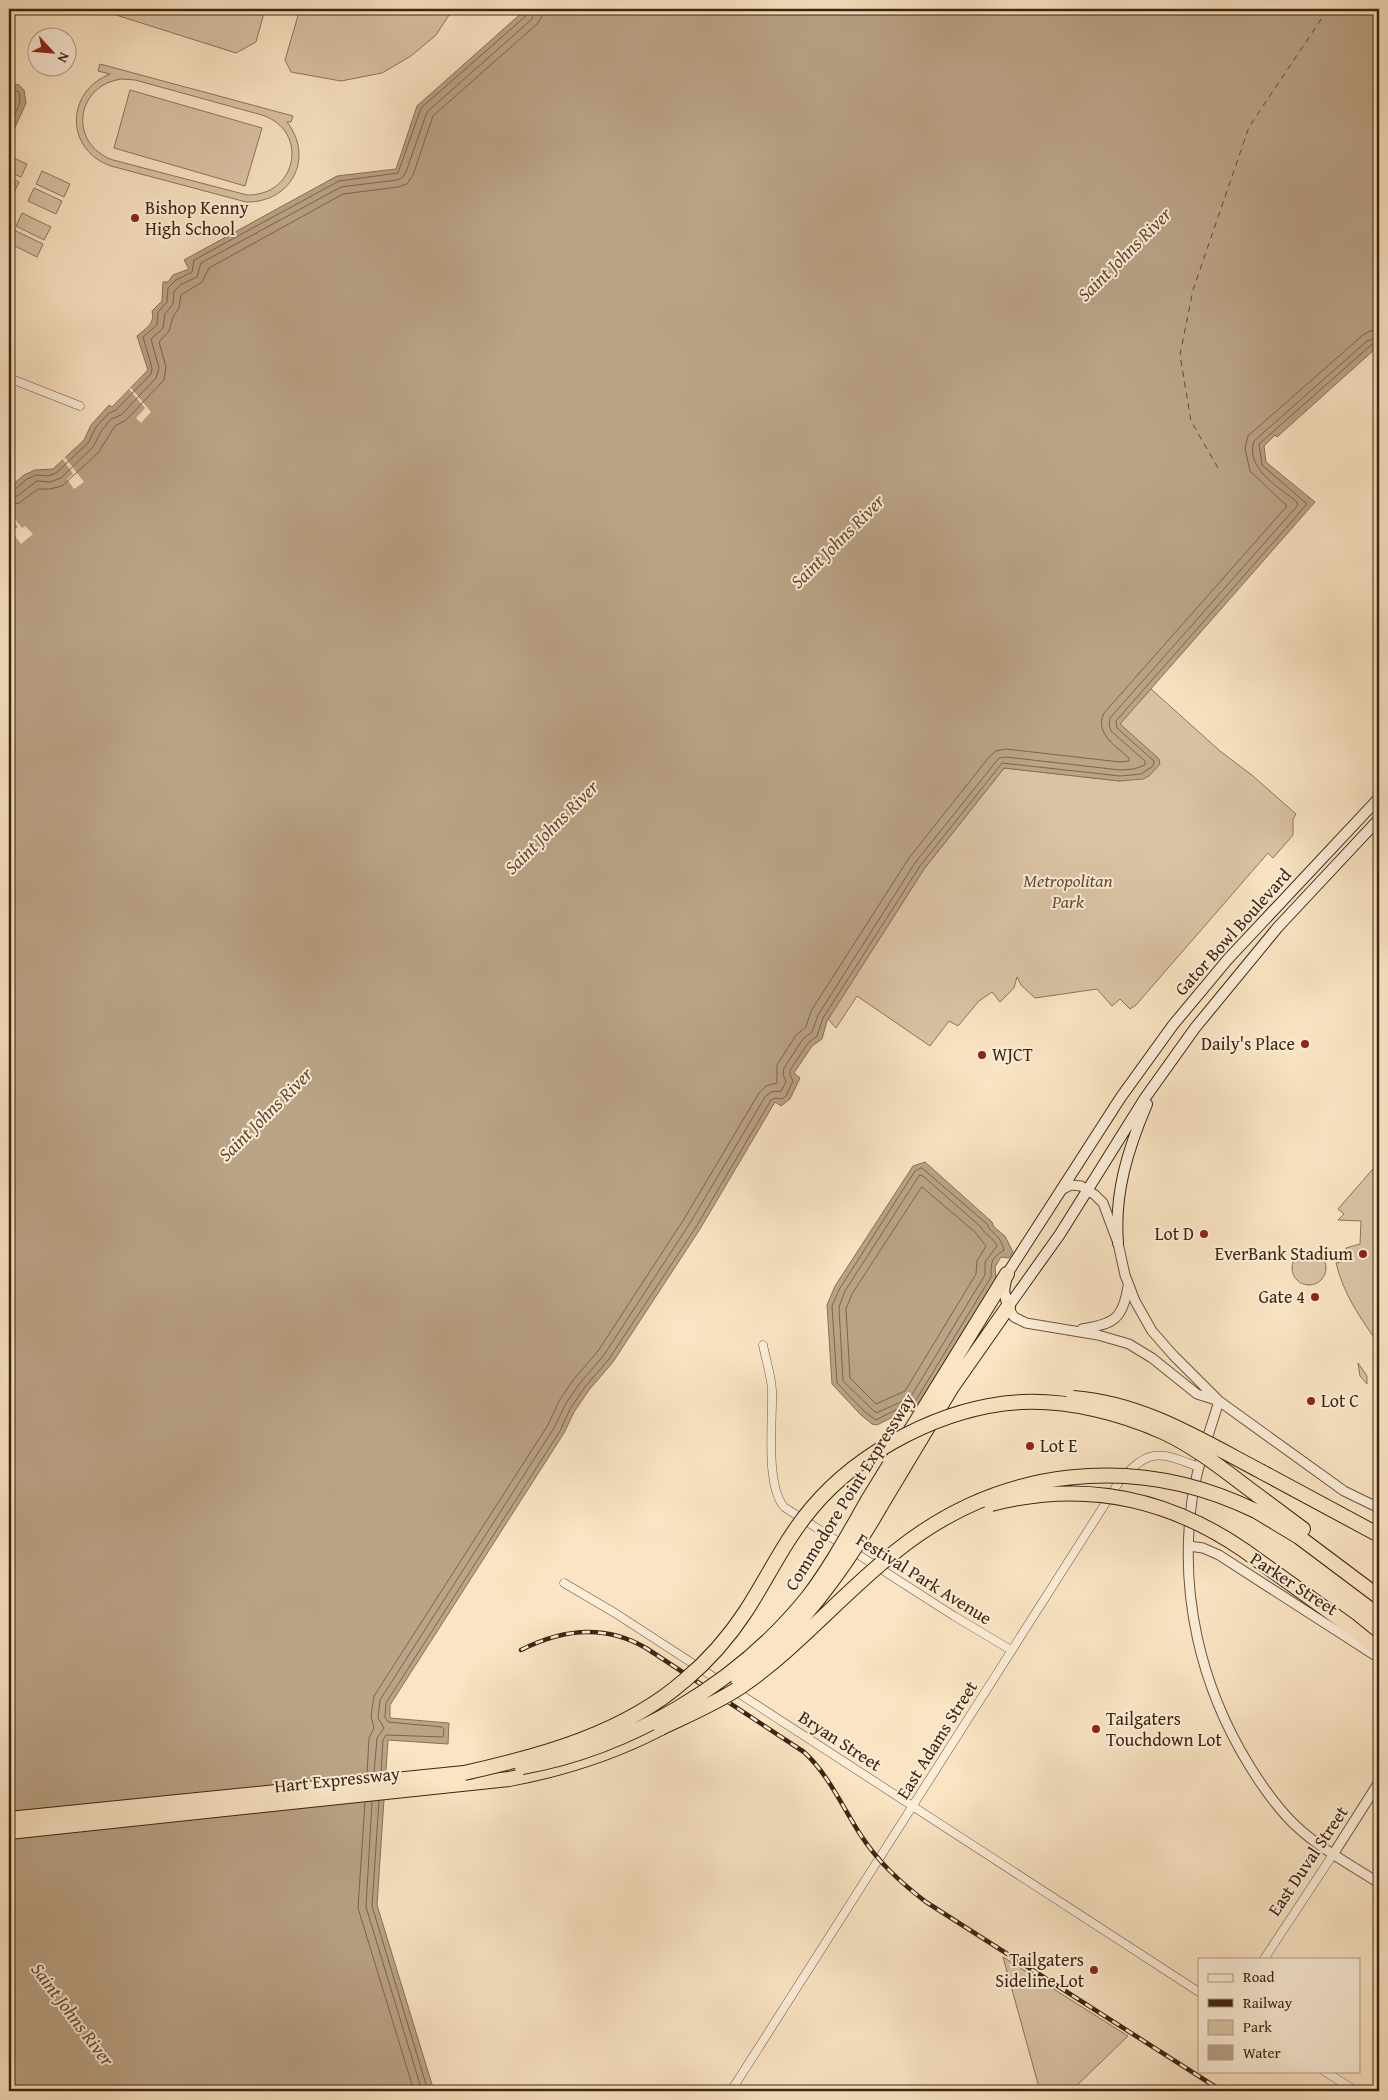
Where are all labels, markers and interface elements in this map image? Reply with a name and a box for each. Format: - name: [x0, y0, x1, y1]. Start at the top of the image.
- north arrow: [28, 28, 78, 78]
- text: N: [52, 49, 75, 67]
- place label: Bishop Kenny High School: [145, 194, 249, 242]
- water label: Saint Johns River: [1070, 200, 1178, 308]
- marker: Bishop Kenny High School: [129, 212, 141, 224]
- water label: Saint Johns River: [783, 487, 891, 595]
- water label: Saint Johns River: [497, 773, 605, 881]
- street label: Gator Bowl Boulevard: [1168, 862, 1298, 1001]
- park label: Metropolitan Park: [1023, 867, 1113, 915]
- place label: Daily's Place: [1201, 1030, 1295, 1057]
- marker: Daily's Place: [1299, 1038, 1311, 1050]
- place label: WJCT: [992, 1041, 1033, 1068]
- marker: WJCT: [976, 1049, 988, 1061]
- water label: Saint Johns River: [211, 1060, 319, 1168]
- place label: Lot D: [1155, 1220, 1194, 1247]
- marker: Lot D: [1198, 1228, 1210, 1240]
- place label: EverBank Stadium: [1215, 1240, 1353, 1267]
- marker: EverBank Stadium: [1357, 1248, 1369, 1260]
- place label: Gate 4: [1258, 1283, 1305, 1310]
- marker: Gate 4: [1309, 1291, 1321, 1303]
- place label: Lot C: [1321, 1387, 1359, 1414]
- street label: Commodore Point Expressway: [778, 1388, 921, 1596]
- marker: Lot C: [1305, 1395, 1317, 1407]
- place label: Lot E: [1040, 1432, 1077, 1459]
- marker: Lot E: [1024, 1440, 1036, 1452]
- street label: Festival Park Avenue: [851, 1526, 997, 1631]
- street label: Parker Street: [1245, 1545, 1344, 1622]
- street label: East Adams Street: [889, 1675, 984, 1804]
- street label: Bryan Street: [793, 1704, 888, 1778]
- place label: Tailgaters Touchdown Lot: [1106, 1705, 1222, 1753]
- marker: Tailgaters Touchdown Lot: [1090, 1723, 1102, 1735]
- street label: Hart Expressway: [273, 1759, 401, 1800]
- street label: East Duval Street: [1261, 1800, 1355, 1921]
- place label: Tailgaters Sideline Lot: [995, 1946, 1085, 1994]
- water label: Saint Johns River: [25, 1956, 122, 2072]
- legend: [1198, 1958, 1360, 2072]
- marker: Tailgaters Sideline Lot: [1088, 1964, 1100, 1976]
- text: Road: [1243, 1966, 1274, 1987]
- text: Railway: [1243, 1992, 1293, 2013]
- text: Park: [1243, 2016, 1272, 2037]
- text: Water: [1243, 2042, 1281, 2063]

